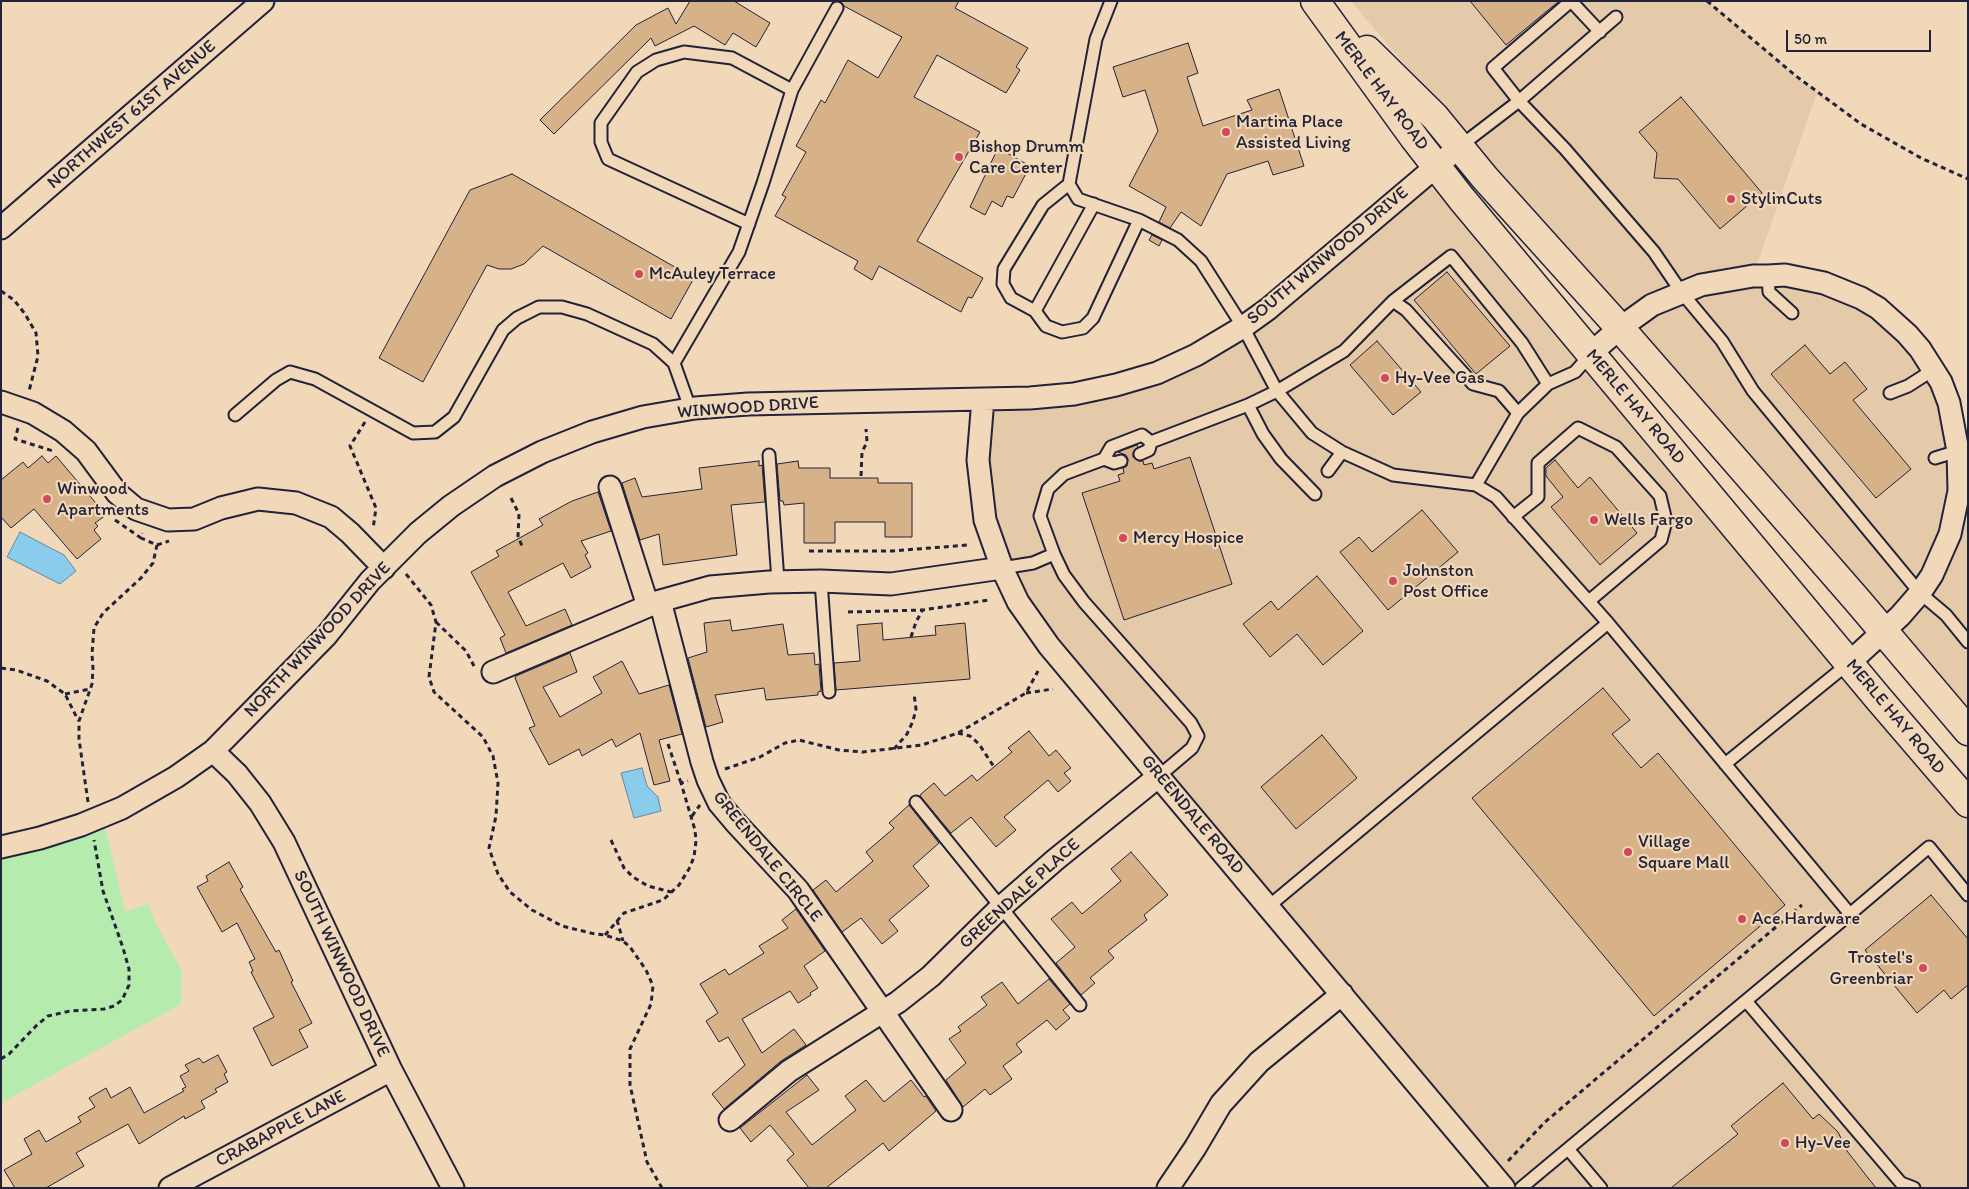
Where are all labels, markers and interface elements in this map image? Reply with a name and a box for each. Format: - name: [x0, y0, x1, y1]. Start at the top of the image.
- scale bar: [1789, 20, 1934, 52]
- street label: MERLE HAY ROAD: [1329, 27, 1433, 155]
- text: 50 m: [1794, 30, 1827, 48]
- street label: NORTHWEST 61ST AVENUE: [43, 36, 221, 194]
- place label: Martina Place Assisted Living: [1236, 111, 1351, 154]
- marker: Martina Place Assisted Living: [1220, 126, 1232, 138]
- place label: Bishop Drumm Care Center: [969, 136, 1084, 178]
- marker: Bishop Drumm Care Center: [953, 151, 965, 163]
- street label: SOUTH WINWOOD DRIVE: [1243, 182, 1413, 330]
- place label: StylinCuts: [1741, 188, 1822, 210]
- marker: StylinCuts: [1725, 193, 1737, 205]
- place label: McAuley Terrace: [649, 263, 776, 285]
- marker: McAuley Terrace: [633, 268, 645, 280]
- street label: MERLE HAY ROAD: [1581, 345, 1689, 469]
- place label: Hy-Vee Gas: [1395, 367, 1485, 389]
- marker: Hy-Vee Gas: [1379, 372, 1391, 384]
- street label: WINWOOD DRIVE: [676, 392, 820, 424]
- place label: Winwood Apartments: [57, 478, 149, 520]
- marker: Winwood Apartments: [41, 493, 53, 505]
- place label: Wells Fargo: [1604, 509, 1693, 531]
- marker: Wells Fargo: [1588, 514, 1600, 526]
- place label: Mercy Hospice: [1133, 527, 1244, 549]
- marker: Mercy Hospice: [1117, 532, 1129, 544]
- street label: NORTH WINWOOD DRIVE: [240, 558, 396, 722]
- place label: Johnston Post Office: [1403, 560, 1489, 602]
- marker: Johnston Post Office: [1387, 575, 1399, 587]
- street label: MERLE HAY ROAD: [1841, 655, 1949, 779]
- street label: GREENDALE ROAD: [1136, 751, 1248, 879]
- street label: GREENDALE CIRCLE: [707, 787, 827, 927]
- place label: Village Square Mall: [1638, 831, 1729, 874]
- street label: GREENDALE PLACE: [955, 834, 1085, 954]
- marker: Village Square Mall: [1622, 846, 1634, 858]
- street label: SOUTH WINWOOD DRIVE: [288, 867, 394, 1061]
- place label: Ace Hardware: [1752, 908, 1860, 930]
- marker: Ace Hardware: [1736, 913, 1748, 925]
- place label: Trostel's Greenbriar: [1829, 947, 1913, 990]
- marker: Trostel's Greenbriar: [1917, 962, 1929, 974]
- street label: CRABAPPLE LANE: [212, 1086, 350, 1172]
- place label: Hy-Vee: [1795, 1132, 1851, 1154]
- marker: Hy-Vee: [1779, 1137, 1791, 1149]

